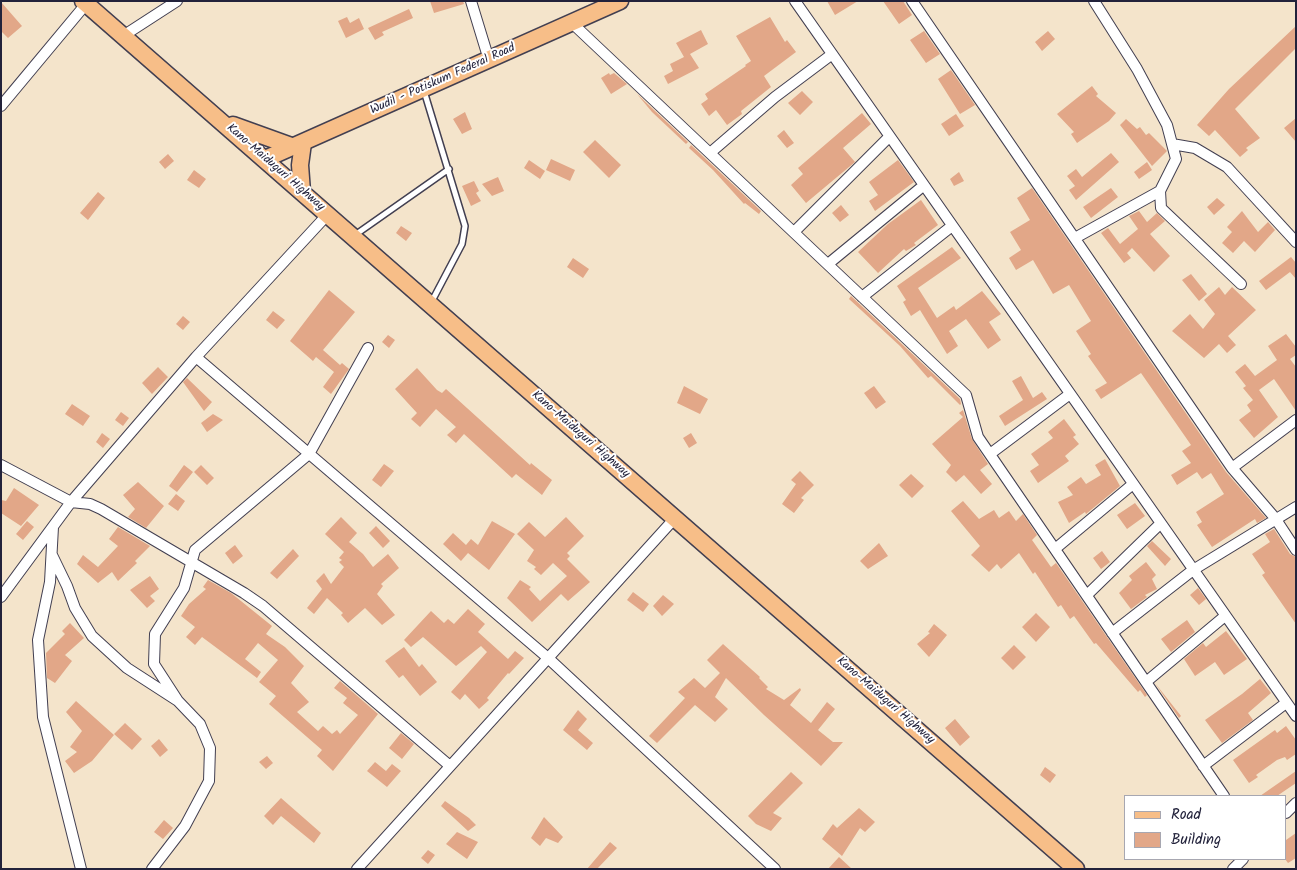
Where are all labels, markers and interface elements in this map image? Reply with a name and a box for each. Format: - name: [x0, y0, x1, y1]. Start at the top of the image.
- street label: Wudil - Potiskum Federal Road: [368, 42, 518, 118]
- street label: Kano-Maiduguri Highway: [223, 121, 327, 215]
- street label: Kano-Maiduguri Highway: [528, 388, 632, 482]
- street label: Kano-Maiduguri Highway: [833, 654, 937, 748]
- legend: [1124, 795, 1287, 860]
- text: Road: [1171, 803, 1201, 827]
- text: Building: [1171, 828, 1221, 852]

